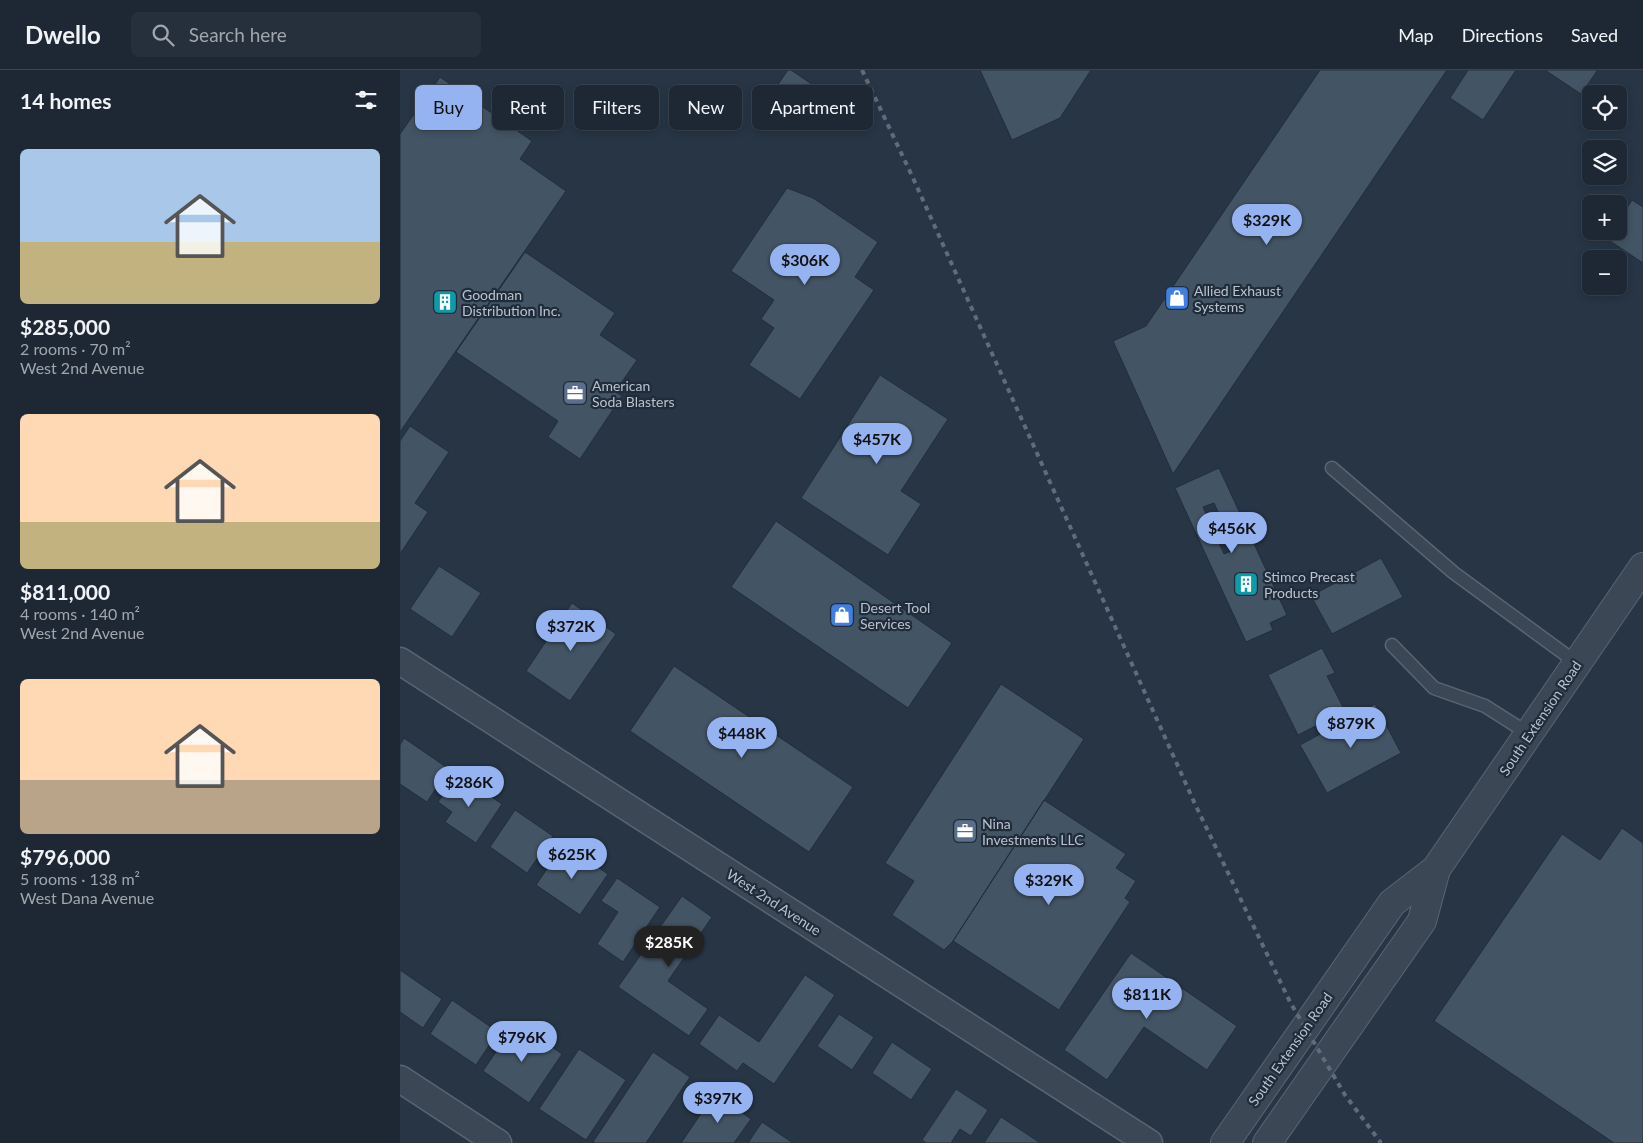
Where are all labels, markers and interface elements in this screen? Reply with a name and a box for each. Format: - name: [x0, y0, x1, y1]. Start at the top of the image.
- search box: [131, 12, 481, 57]
- text: Dwello: [25, 20, 101, 49]
- icon: search: [149, 21, 177, 49]
- text: Search here: [189, 23, 287, 46]
- text: Map: [1398, 24, 1434, 46]
- text: Directions: [1462, 24, 1543, 46]
- text: Saved: [1571, 24, 1618, 46]
- chip: Buy: [415, 85, 482, 130]
- chip: Rent: [492, 85, 564, 130]
- chip: Filters: [574, 85, 659, 130]
- chip: New: [669, 85, 742, 130]
- chip: Apartment: [752, 85, 873, 130]
- map controls: [1582, 85, 1627, 295]
- button: locate: [1582, 85, 1627, 130]
- icon: filters: [352, 86, 380, 114]
- text: 14 homes: [20, 88, 111, 113]
- button: layers: [1582, 140, 1627, 185]
- icon: home: [155, 181, 245, 271]
- button: +: [1582, 195, 1627, 240]
- pin: $329K: [1232, 204, 1302, 246]
- text: $329K: [1243, 210, 1291, 229]
- pin: $306K: [770, 244, 840, 286]
- text: $306K: [781, 250, 829, 269]
- button: −: [1582, 250, 1627, 295]
- place label: Allied Exhaust Systems: [1194, 282, 1281, 315]
- shop icon: Allied Exhaust Systems: [1164, 285, 1190, 311]
- place label: Goodman Distribution Inc.: [462, 286, 561, 319]
- building icon: Goodman Distribution Inc.: [432, 289, 458, 315]
- text: $285,000: [20, 314, 110, 339]
- text: 2 rooms · 70 m²: [20, 339, 131, 358]
- text: West 2nd Avenue: [20, 358, 145, 377]
- place label: American Soda Blasters: [592, 377, 675, 410]
- office icon: American Soda Blasters: [562, 380, 588, 406]
- pin: $457K: [842, 422, 912, 465]
- text: $457K: [853, 429, 901, 448]
- icon: home: [155, 446, 245, 536]
- pin: $456K: [1197, 512, 1267, 554]
- text: $456K: [1208, 518, 1256, 537]
- place label: Stimco Precast Products: [1264, 568, 1355, 601]
- building icon: Stimco Precast Products: [1233, 571, 1259, 597]
- text: $811,000: [20, 579, 110, 604]
- place label: Desert Tool Services: [860, 599, 930, 632]
- shop icon: Desert Tool Services: [829, 602, 855, 628]
- text: 4 rooms · 140 m²: [20, 604, 140, 623]
- pin: $372K: [536, 610, 606, 652]
- text: $372K: [547, 616, 595, 635]
- text: West 2nd Avenue: [20, 623, 145, 642]
- street label: South Extension Road: [1495, 657, 1585, 779]
- pin: $879K: [1316, 706, 1386, 749]
- icon: home: [155, 711, 245, 801]
- text: $879K: [1327, 713, 1375, 732]
- pin: $448K: [707, 716, 777, 759]
- text: $448K: [718, 723, 766, 742]
- pin: $286K: [434, 766, 504, 808]
- text: $286K: [445, 772, 493, 791]
- place label: Nina Investments LLC: [982, 815, 1084, 848]
- office icon: Nina Investments LLC: [952, 818, 978, 844]
- pin: $625K: [537, 838, 607, 880]
- text: $796,000: [20, 844, 110, 869]
- text: $625K: [548, 844, 596, 863]
- pin: $329K: [1014, 864, 1084, 906]
- street label: West 2nd Avenue: [724, 865, 824, 939]
- text: 5 rooms · 138 m²: [20, 869, 140, 888]
- text: $329K: [1025, 870, 1073, 889]
- text: West Dana Avenue: [20, 888, 154, 907]
- pin: $285K: [634, 926, 704, 968]
- text: $285K: [645, 932, 693, 951]
- pin: $811K: [1112, 978, 1182, 1020]
- text: $811K: [1123, 984, 1171, 1003]
- street label: South Extension Road: [1244, 989, 1336, 1109]
- pin: $796K: [487, 1020, 557, 1063]
- text: $796K: [498, 1027, 546, 1046]
- pin: $397K: [683, 1082, 753, 1124]
- text: $397K: [694, 1088, 742, 1107]

